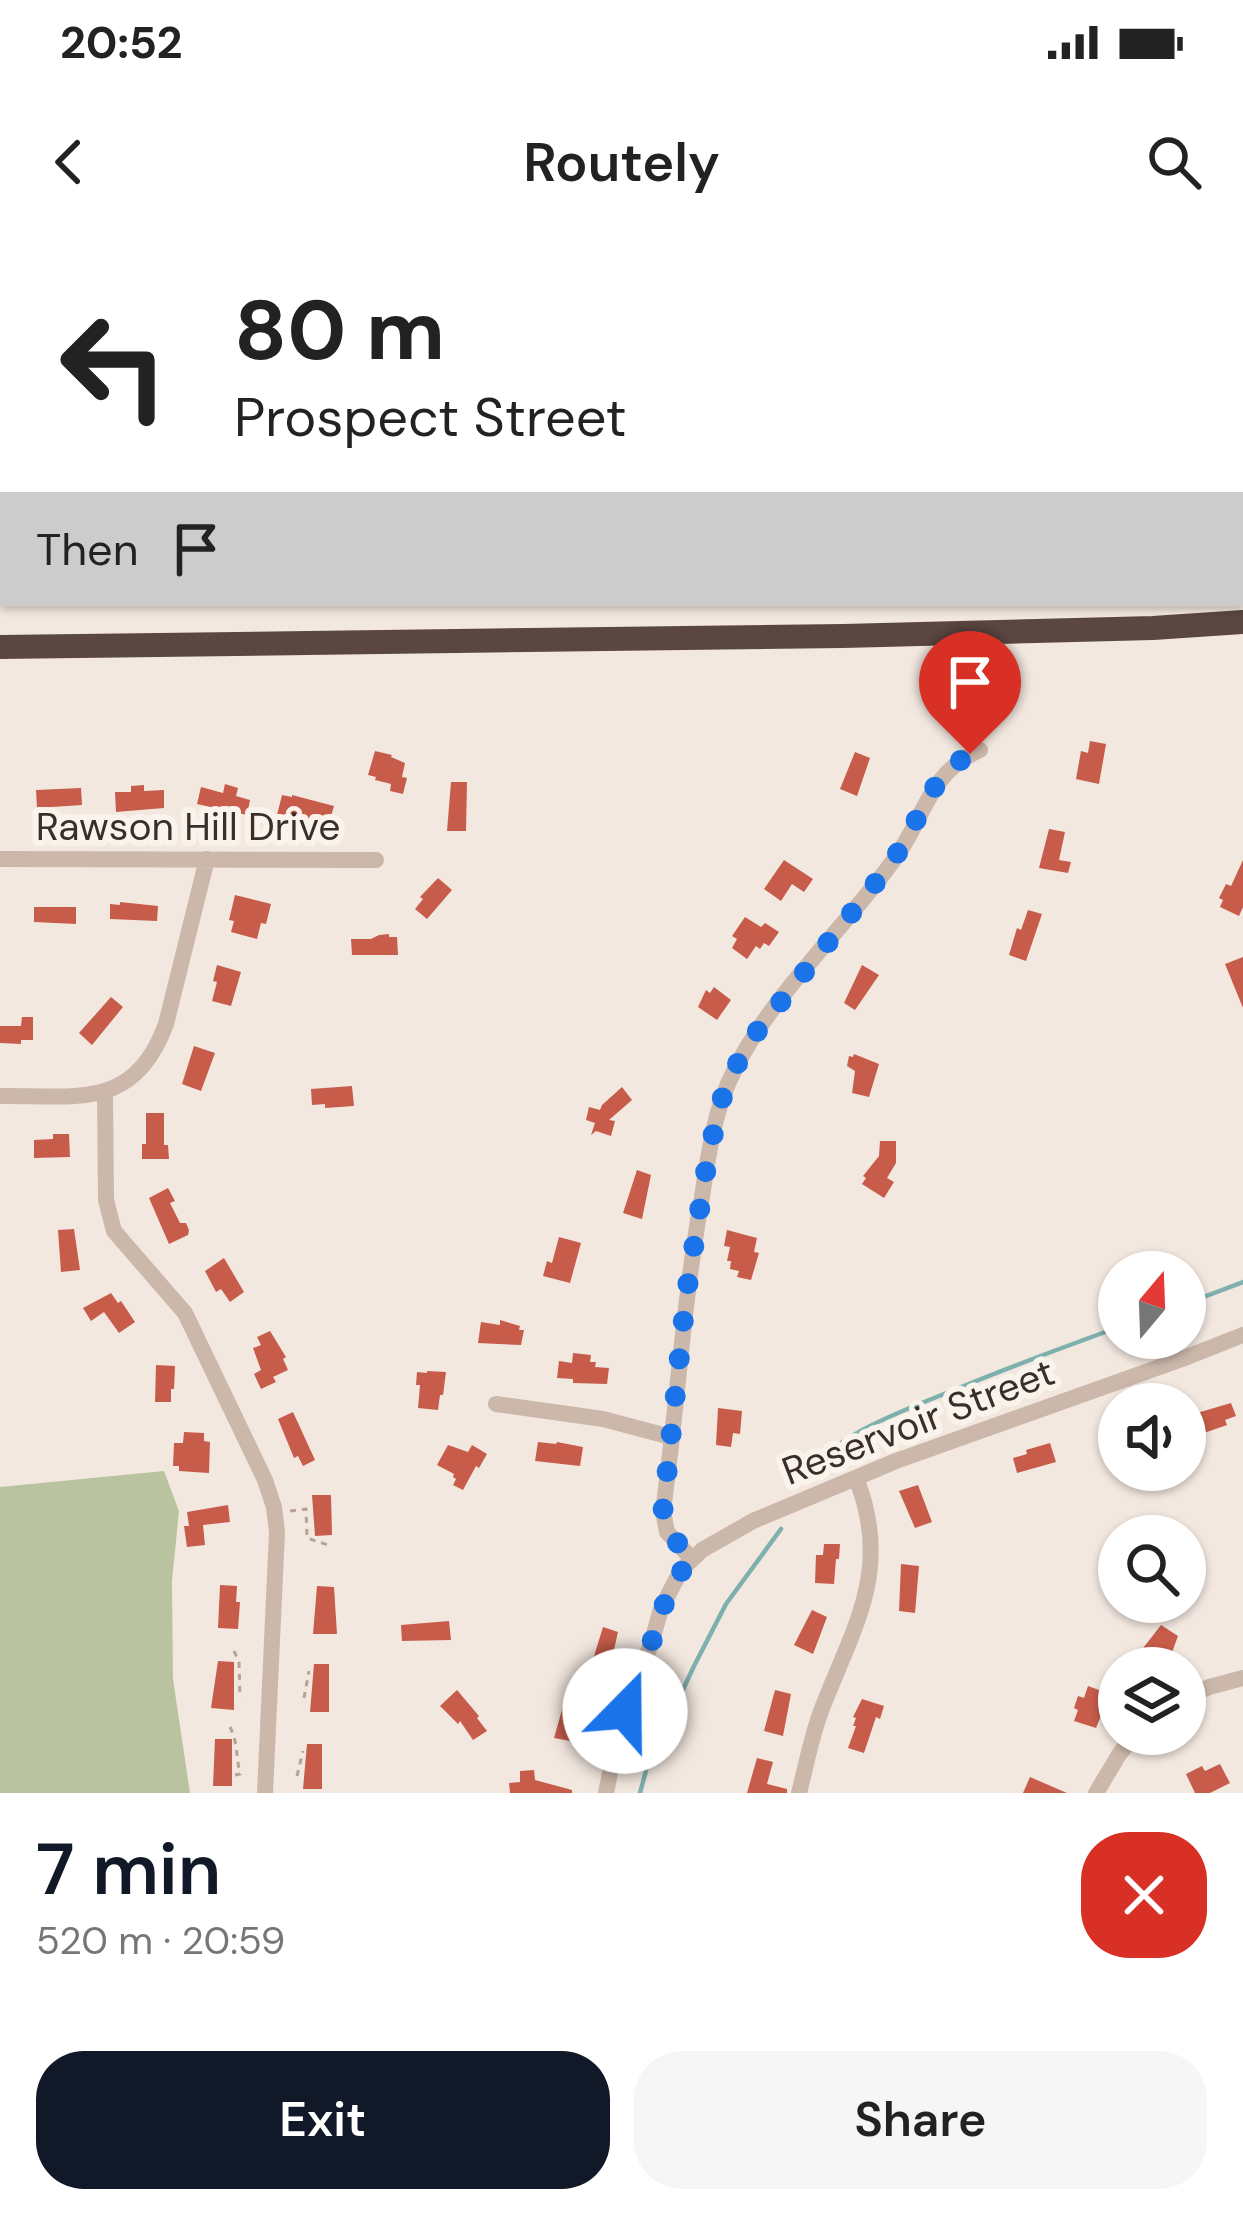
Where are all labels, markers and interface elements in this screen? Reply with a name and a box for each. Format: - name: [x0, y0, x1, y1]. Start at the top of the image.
- text: 20:52: [60, 13, 183, 72]
- text: Routely: [523, 127, 720, 198]
- icon: back: [36, 129, 102, 195]
- icon: search: [1141, 129, 1207, 195]
- text: 80 m: [234, 276, 445, 385]
- icon: left: [36, 288, 192, 444]
- text: Prospect Street: [234, 382, 627, 453]
- icon: arrive: [163, 516, 229, 582]
- text: Then: [36, 520, 139, 579]
- pin: [919, 631, 1021, 754]
- icon: arrive: [937, 649, 1003, 715]
- street label: Rawson Hill Drive: [36, 801, 340, 852]
- north arrow: [1098, 1251, 1206, 1359]
- map controls: [1098, 1251, 1206, 1755]
- street label: Reservoir Street: [775, 1346, 1062, 1497]
- button: sound: [1098, 1383, 1206, 1491]
- button: search: [1098, 1515, 1206, 1623]
- button: layers: [1098, 1647, 1206, 1755]
- position arrow: [562, 1648, 688, 1774]
- text: 7 min: [36, 1823, 221, 1916]
- button: close: [1081, 1832, 1207, 1958]
- text: 520 m · 20:59: [36, 1915, 285, 1966]
- button: Exit: [36, 2051, 610, 2189]
- button: Share: [634, 2051, 1207, 2189]

